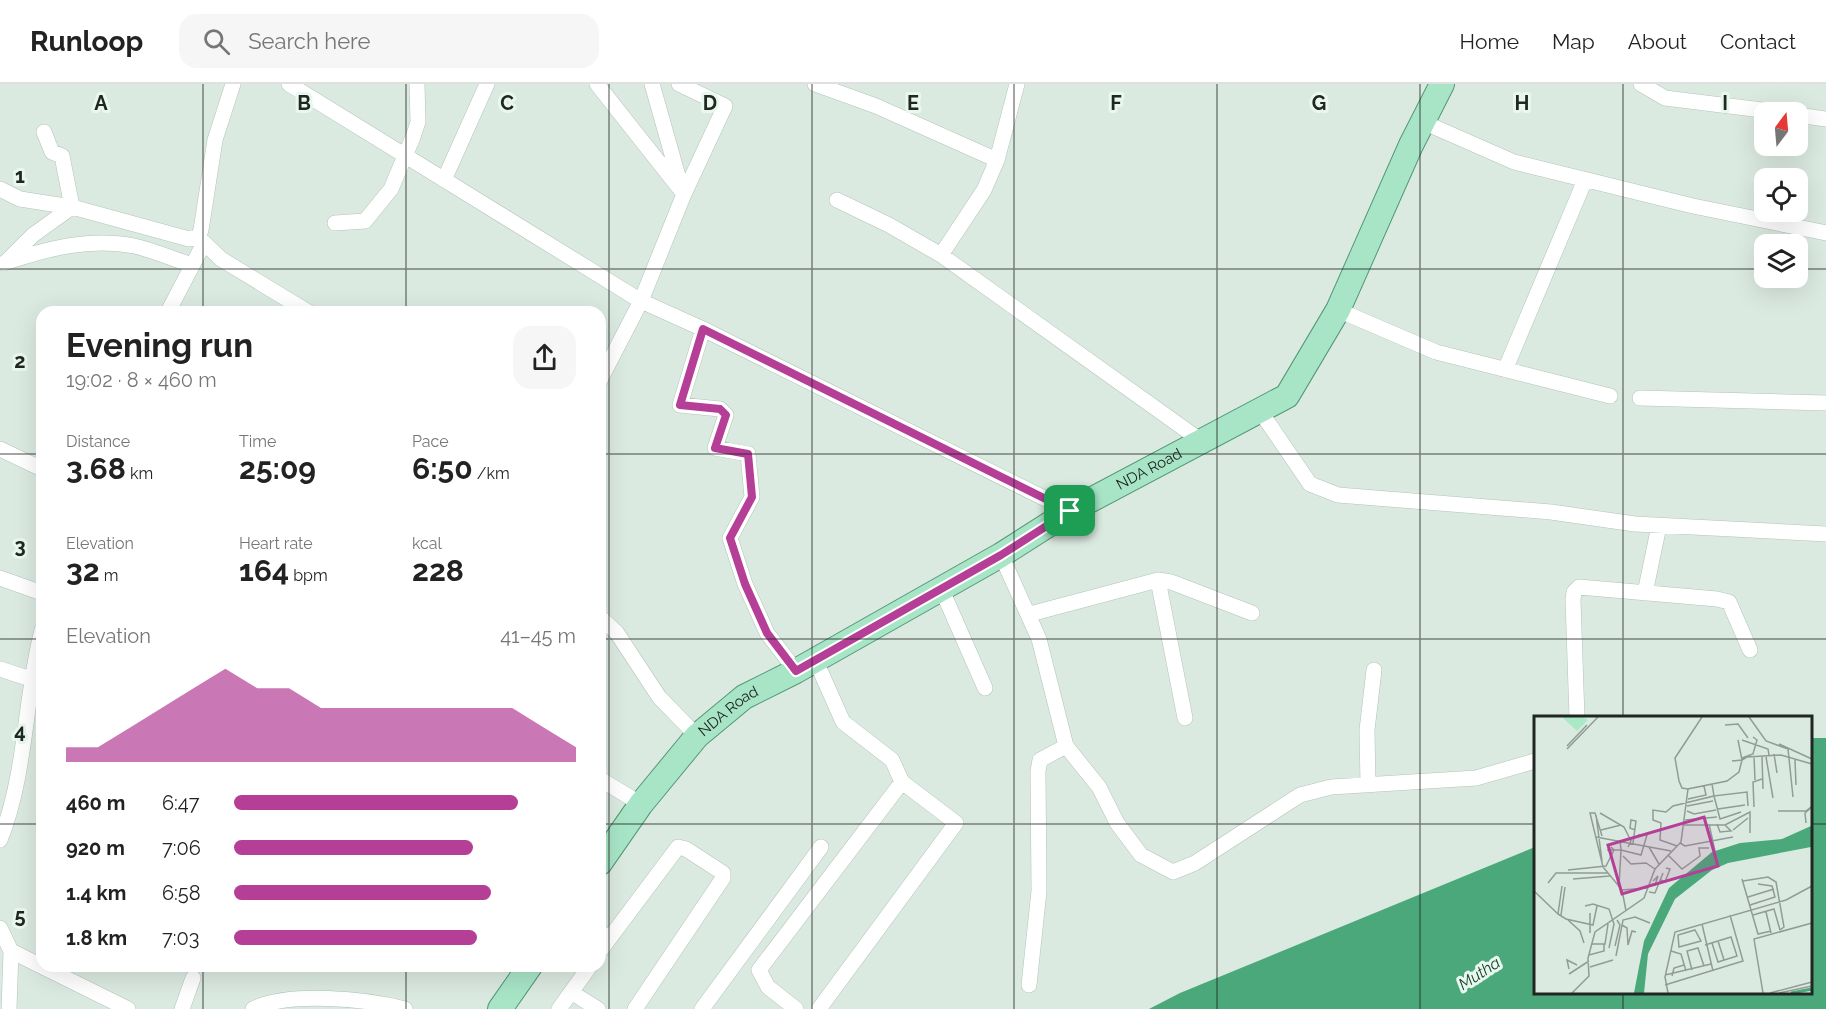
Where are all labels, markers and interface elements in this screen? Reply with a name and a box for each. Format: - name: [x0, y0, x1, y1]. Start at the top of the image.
- search box: [179, 14, 599, 68]
- text: Runloop: [30, 25, 143, 58]
- icon: search: [200, 25, 233, 58]
- text: Search here: [248, 28, 370, 54]
- text: Home: [1460, 29, 1519, 54]
- text: Map: [1552, 29, 1595, 54]
- text: About: [1628, 29, 1687, 54]
- text: Contact: [1720, 29, 1796, 54]
- text: A: [94, 91, 108, 115]
- text: B: [297, 91, 311, 115]
- text: C: [500, 91, 514, 115]
- text: D: [703, 91, 717, 115]
- text: E: [907, 91, 919, 115]
- text: F: [1110, 91, 1122, 115]
- text: G: [1312, 91, 1326, 115]
- text: H: [1515, 91, 1529, 115]
- text: I: [1722, 91, 1728, 115]
- north arrow: [1754, 102, 1808, 156]
- map controls: [1754, 102, 1808, 288]
- text: 1: [15, 164, 25, 188]
- button: locate: [1754, 168, 1808, 222]
- button: layers: [1754, 234, 1808, 288]
- text: Evening run: [66, 326, 253, 365]
- button: share: [513, 326, 576, 389]
- text: 2: [14, 349, 26, 373]
- text: 19:02 · 8 × 460 m: [66, 368, 217, 392]
- text: Distance: [66, 432, 130, 451]
- text: Time: [239, 432, 276, 451]
- text: Pace: [412, 432, 449, 451]
- street label: NDA Road: [1113, 444, 1185, 494]
- text: 3.68: [66, 451, 126, 486]
- text: 25:09: [239, 451, 316, 486]
- text: 6:50: [412, 451, 473, 486]
- text: km: [126, 464, 153, 483]
- text: /km: [473, 464, 510, 483]
- pin: [1044, 485, 1095, 536]
- icon: arrive: [1053, 494, 1086, 527]
- text: 3: [14, 534, 26, 558]
- text: Elevation: [66, 534, 134, 553]
- text: Heart rate: [239, 534, 313, 553]
- text: kcal: [412, 534, 442, 553]
- text: 32: [66, 553, 100, 588]
- text: 164: [239, 553, 289, 588]
- text: 228: [412, 553, 464, 588]
- text: m: [100, 566, 118, 585]
- text: bpm: [289, 566, 328, 585]
- text: Elevation: [66, 624, 151, 648]
- text: 41–45 m: [500, 624, 576, 648]
- street label: NDA Road: [695, 682, 761, 740]
- inset map: [1534, 716, 1811, 994]
- text: 4: [14, 719, 26, 743]
- text: 460 m: [66, 791, 125, 815]
- text: 6:47: [162, 791, 199, 815]
- text: 920 m: [66, 836, 125, 860]
- text: 7:06: [162, 836, 201, 860]
- text: 1.4 km: [66, 881, 126, 905]
- text: 6:58: [162, 881, 201, 905]
- text: 5: [14, 904, 26, 928]
- text: 1.8 km: [66, 926, 127, 950]
- text: 7:03: [162, 926, 199, 950]
- water label: Mutha: [1455, 953, 1504, 994]

